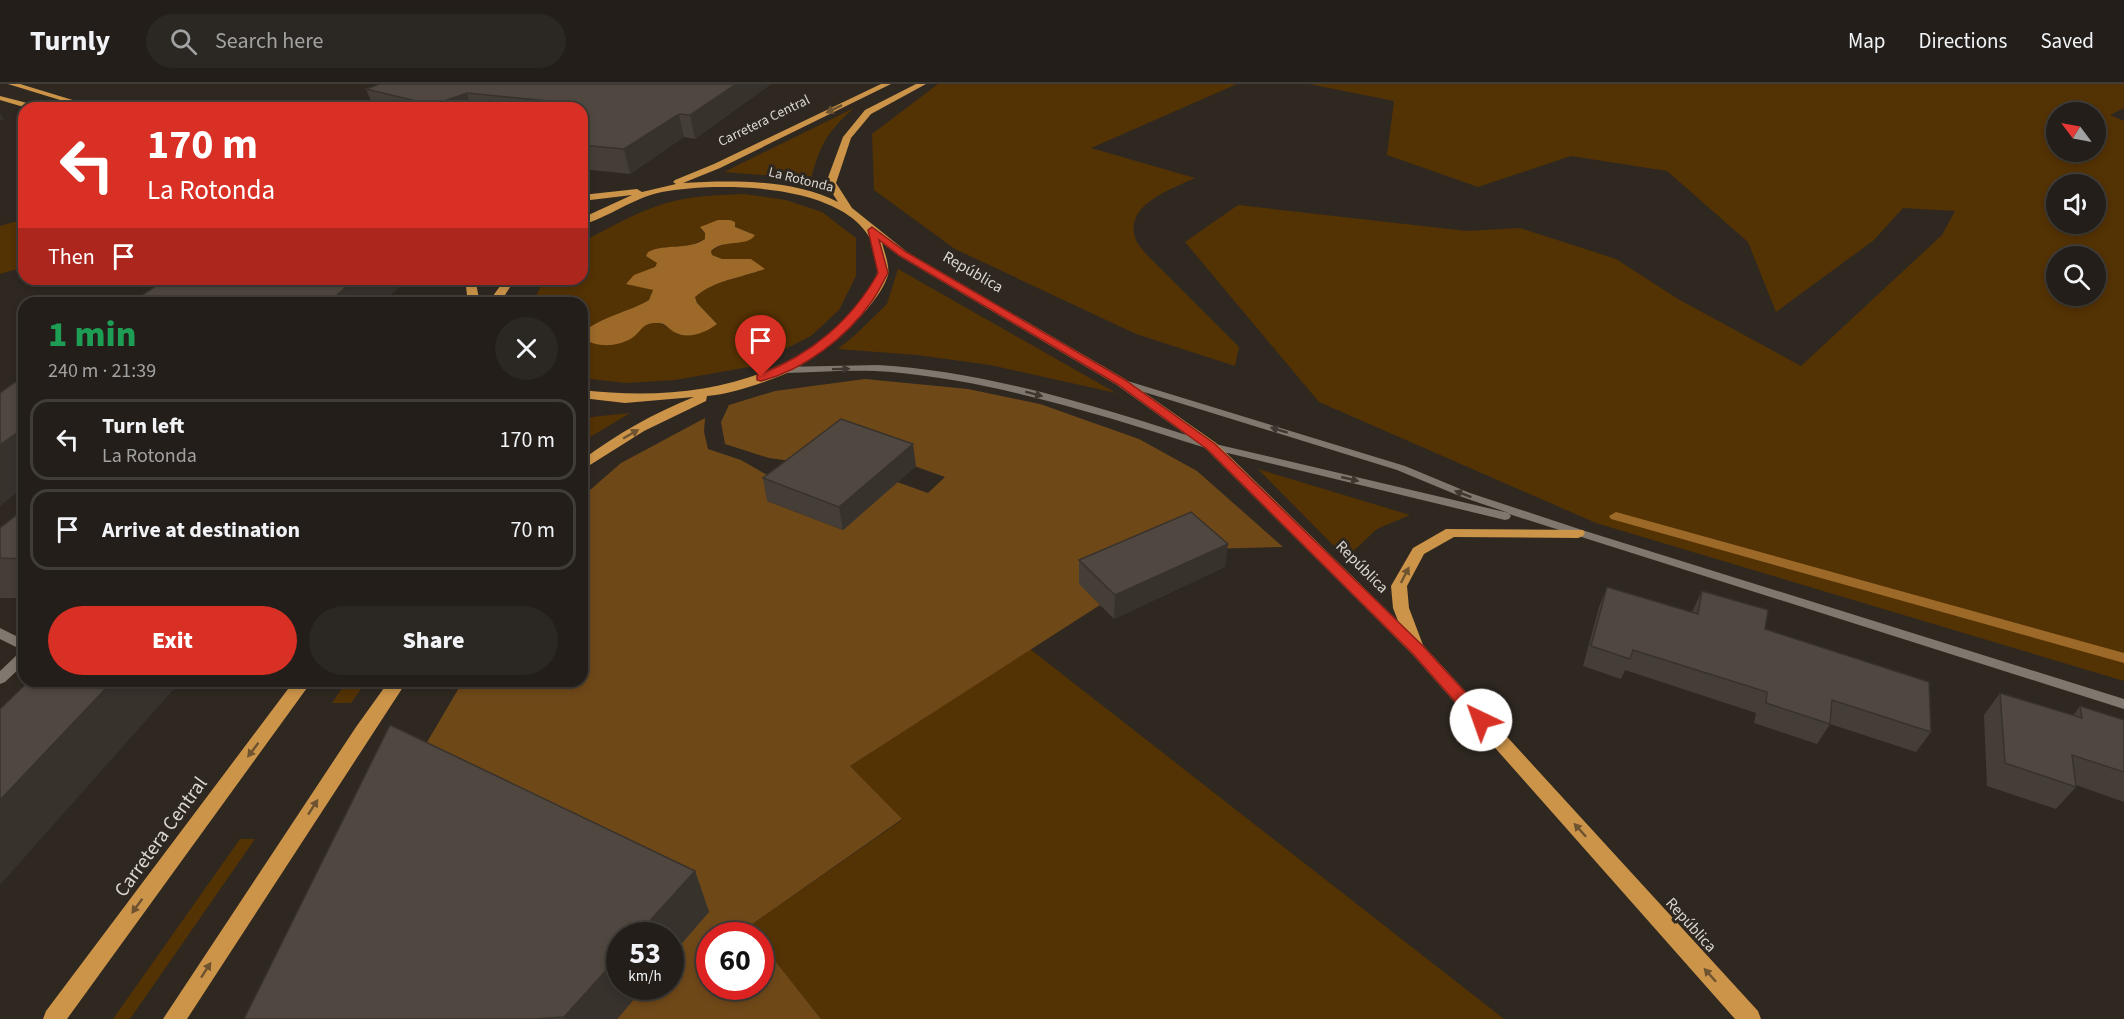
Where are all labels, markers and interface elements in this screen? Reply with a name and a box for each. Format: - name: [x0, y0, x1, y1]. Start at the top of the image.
- search box: [146, 14, 566, 68]
- text: Turnly: [30, 21, 110, 61]
- icon: search: [167, 25, 200, 58]
- text: Search here: [215, 25, 324, 57]
- text: Map: [1848, 26, 1886, 56]
- text: Directions: [1919, 26, 2007, 56]
- text: Saved: [2040, 26, 2094, 56]
- street label: Carretera Central: [715, 90, 814, 152]
- north arrow: [2046, 102, 2106, 162]
- map controls: [2046, 102, 2106, 306]
- one-way arrow: [825, 105, 842, 114]
- text: 170 m: [147, 115, 258, 175]
- icon: left: [48, 126, 126, 204]
- street label: La Rotonda: [766, 162, 836, 198]
- text: La Rotonda: [147, 171, 275, 210]
- button: sound: [2046, 174, 2106, 234]
- icon: arrive: [107, 240, 140, 273]
- text: Then: [48, 241, 95, 273]
- street label: República: [939, 246, 1007, 298]
- button: search: [2046, 246, 2106, 306]
- text: 1 min: [48, 309, 136, 360]
- pin: [735, 315, 786, 377]
- button: close: [495, 317, 558, 380]
- icon: arrive: [744, 324, 777, 357]
- text: 240 m · 21:39: [48, 357, 156, 385]
- one-way arrow: [832, 364, 851, 374]
- one-way arrow: [1025, 390, 1043, 399]
- text: Turn left: [102, 410, 184, 442]
- icon: left: [51, 423, 84, 456]
- text: 170 m: [500, 424, 555, 456]
- one-way arrow: [1270, 425, 1288, 434]
- one-way arrow: [623, 429, 640, 439]
- text: La Rotonda: [102, 442, 197, 470]
- one-way arrow: [1341, 475, 1360, 484]
- one-way arrow: [1454, 488, 1472, 498]
- icon: arrive: [51, 513, 84, 546]
- text: Arrive at destination: [102, 514, 300, 546]
- text: 70 m: [510, 514, 555, 546]
- street label: República: [1331, 536, 1393, 598]
- one-way arrow: [1399, 566, 1409, 584]
- button: Exit: [48, 606, 297, 675]
- button: Share: [309, 606, 558, 675]
- position arrow: [1449, 688, 1513, 752]
- one-way arrow: [248, 742, 260, 757]
- street label: Carretera Central: [108, 771, 214, 903]
- one-way arrow: [307, 799, 318, 815]
- one-way arrow: [1573, 823, 1587, 838]
- street label: República: [1661, 893, 1721, 957]
- one-way arrow: [131, 898, 143, 914]
- speed limit sign: 60: [696, 922, 774, 1000]
- text: 53: [629, 932, 661, 975]
- one-way arrow: [200, 962, 211, 978]
- text: km/h: [628, 966, 662, 987]
- one-way arrow: [1703, 968, 1717, 983]

